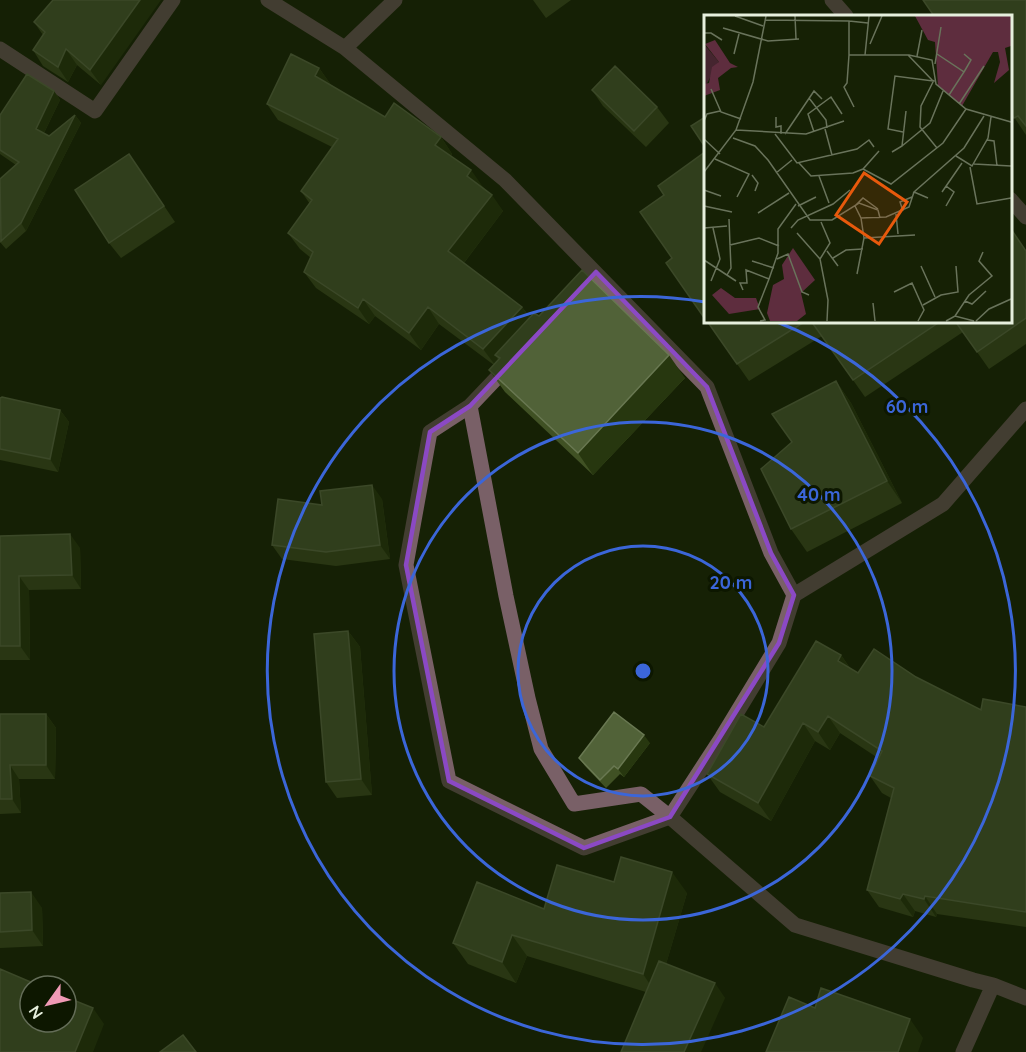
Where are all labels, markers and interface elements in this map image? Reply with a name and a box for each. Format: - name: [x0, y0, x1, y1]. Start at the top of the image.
- inset map: [704, 15, 1011, 322]
- text: 60 m: [886, 395, 928, 418]
- text: 40 m: [797, 483, 841, 506]
- text: 20 m: [710, 571, 752, 594]
- centre of rings: [633, 661, 653, 681]
- north arrow: [18, 974, 78, 1034]
- text: N: [24, 1002, 47, 1023]

